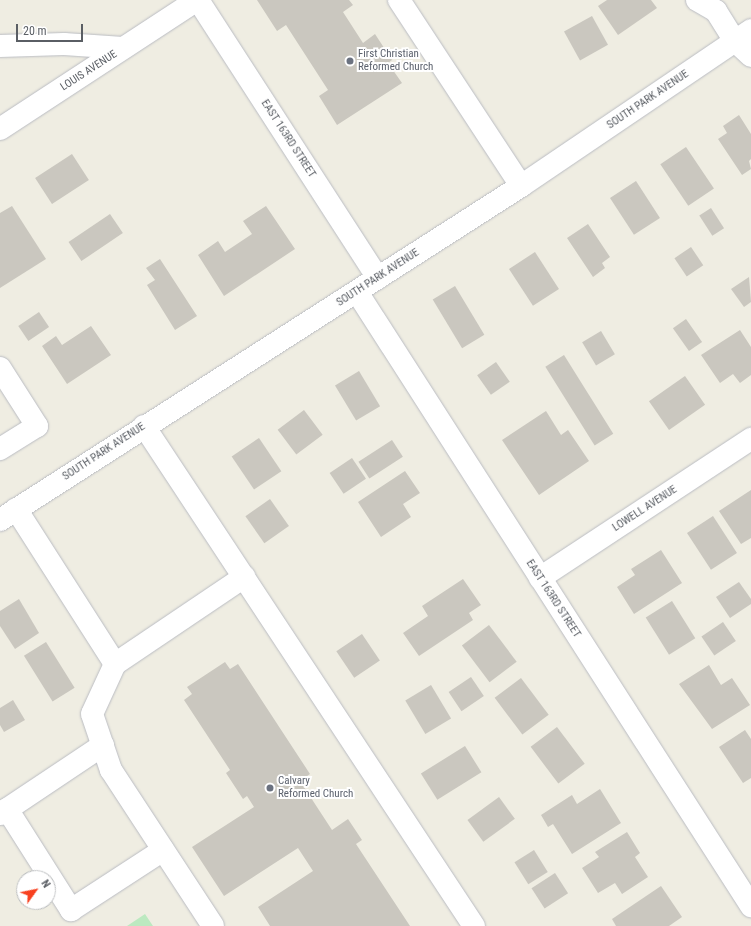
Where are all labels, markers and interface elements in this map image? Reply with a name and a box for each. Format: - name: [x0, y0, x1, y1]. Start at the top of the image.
- scale bar: [18, 16, 85, 42]
- text: 20 m: [23, 24, 47, 38]
- street label: LOUIS AVENUE: [58, 48, 120, 94]
- place label: First Christian Reformed Church: [358, 48, 433, 74]
- marker: First Christian Reformed Church: [345, 56, 355, 66]
- street label: SOUTH PARK AVENUE: [605, 68, 691, 132]
- street label: EAST 163RD STREET: [258, 97, 318, 181]
- street label: SOUTH PARK AVENUE: [334, 246, 422, 310]
- street label: SOUTH PARK AVENUE: [60, 420, 148, 484]
- street label: LOWELL AVENUE: [610, 483, 680, 535]
- street label: EAST 163RD STREET: [523, 557, 583, 641]
- place label: Calvary Reformed Church: [278, 775, 353, 801]
- marker: Calvary Reformed Church: [265, 783, 275, 793]
- north arrow: [16, 870, 56, 910]
- text: N: [38, 877, 53, 890]

